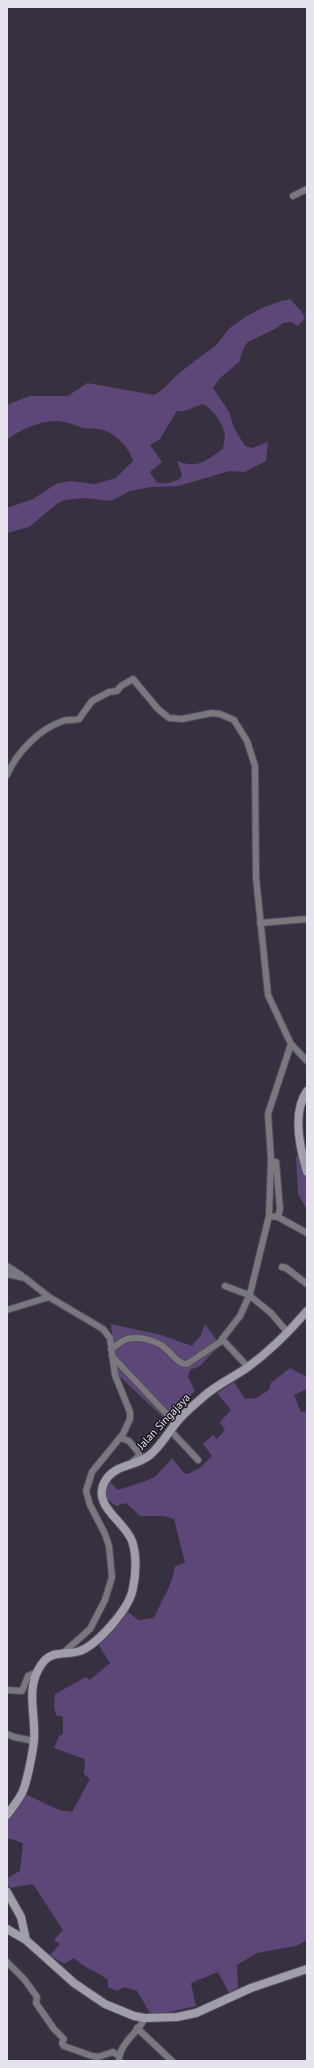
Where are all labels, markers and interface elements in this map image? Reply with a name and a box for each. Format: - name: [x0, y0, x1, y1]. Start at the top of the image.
- street label: Jalan Singajaya: [135, 1391, 193, 1453]

